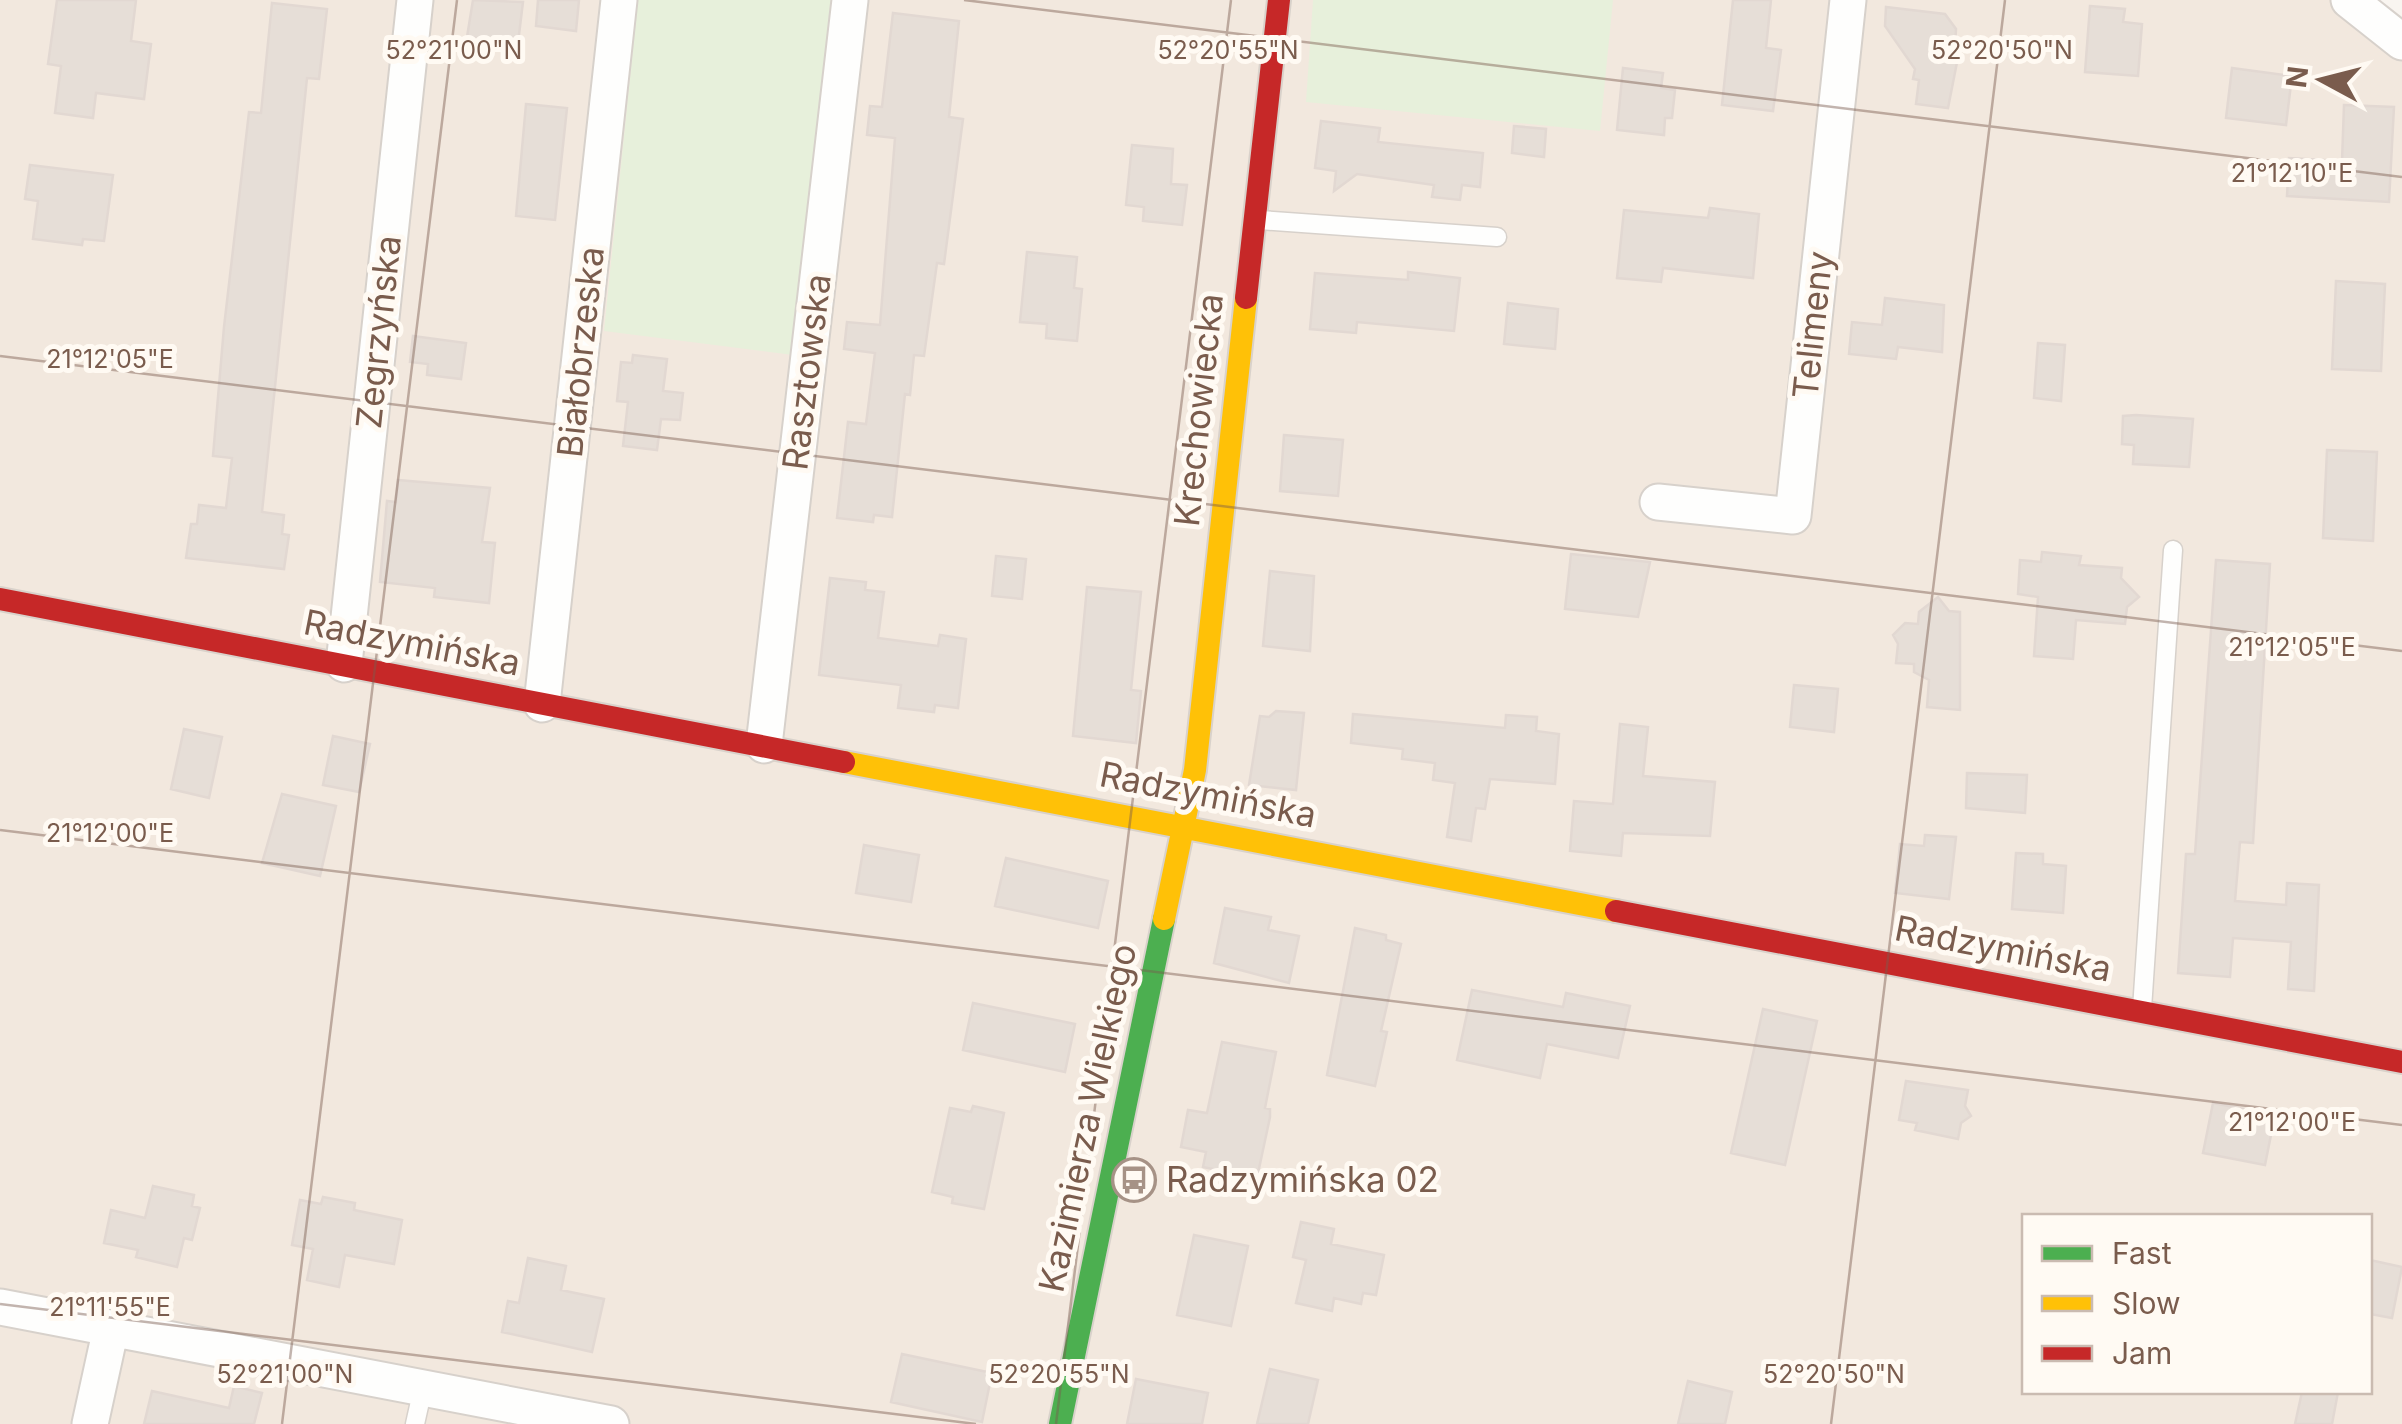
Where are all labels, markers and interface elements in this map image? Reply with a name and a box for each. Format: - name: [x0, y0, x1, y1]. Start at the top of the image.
- north arrow: [2272, 30, 2372, 130]
- text: 52°21'00"N: [386, 35, 522, 65]
- text: 52°20'55"N: [1157, 35, 1299, 65]
- text: 52°20'50"N: [1931, 35, 2073, 65]
- text: N: [2279, 64, 2315, 90]
- text: 21°12'10"E: [2231, 158, 2353, 188]
- street label: Zegrzyńska: [347, 233, 409, 431]
- street label: Białobrzeska: [548, 244, 612, 459]
- street label: Telimeny: [1783, 249, 1841, 401]
- street label: Rasztowska: [773, 271, 839, 472]
- street label: Krechowiecka: [1165, 291, 1231, 528]
- text: 21°12'05"E: [46, 344, 174, 374]
- street label: Radzymińska: [300, 600, 524, 684]
- text: 21°12'05"E: [2228, 632, 2356, 662]
- street label: Radzymińska: [1096, 752, 1320, 836]
- text: 21°12'00"E: [46, 818, 174, 848]
- street label: Radzymińska: [1891, 906, 2115, 990]
- street label: Kazimierza Wielkiego: [1030, 940, 1144, 1296]
- text: 21°12'00"E: [2228, 1107, 2356, 1137]
- bus stop icon: Radzymińska 02: [1111, 1157, 1157, 1203]
- place label: Radzymińska 02: [1166, 1158, 1439, 1200]
- legend: [2022, 1214, 2372, 1394]
- text: Fast: [2112, 1235, 2172, 1271]
- text: Slow: [2112, 1285, 2181, 1321]
- text: 21°11'55"E: [49, 1292, 171, 1322]
- text: Jam: [2112, 1335, 2172, 1371]
- text: 52°21'00"N: [217, 1359, 353, 1389]
- text: 52°20'55"N: [988, 1359, 1130, 1389]
- text: 52°20'50"N: [1763, 1359, 1905, 1389]

